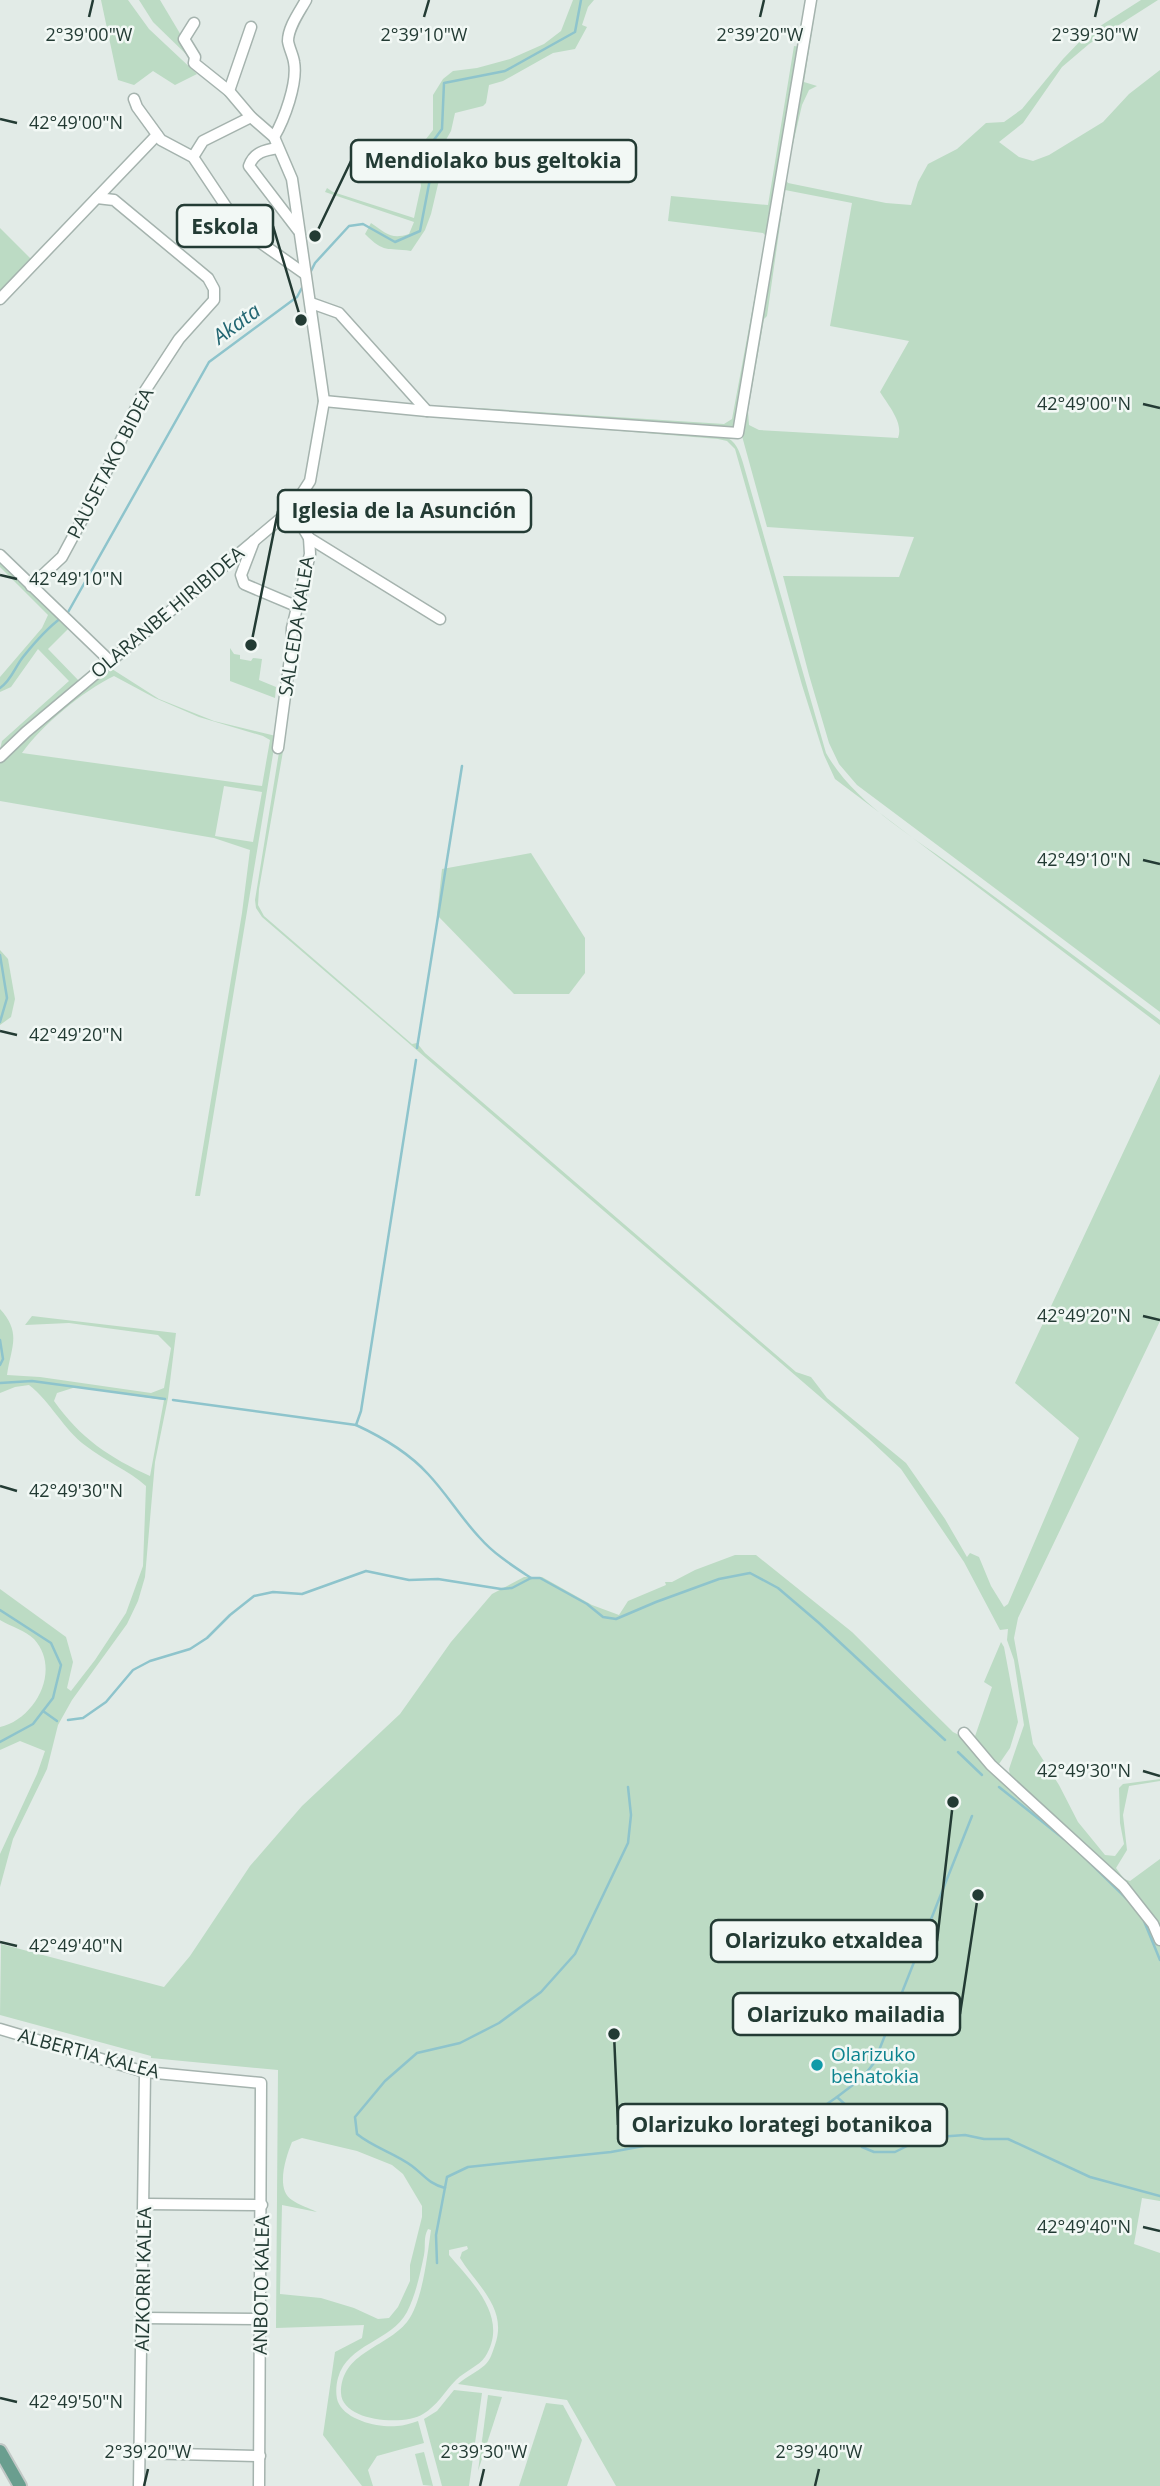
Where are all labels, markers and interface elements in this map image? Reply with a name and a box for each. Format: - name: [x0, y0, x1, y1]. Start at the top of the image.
- text: 2°39'00"W: [46, 22, 133, 46]
- text: 2°39'10"W: [381, 22, 468, 46]
- text: 2°39'20"W: [717, 22, 804, 46]
- text: 2°39'30"W: [1052, 22, 1139, 46]
- text: 42°49'00"N: [29, 110, 123, 134]
- callout: Mendiolako bus geltokia: [351, 140, 636, 182]
- text: Mendiolako bus geltokia: [364, 146, 622, 174]
- callout: Eskola: [177, 205, 273, 247]
- text: Eskola: [191, 212, 259, 240]
- water label: Akata: [205, 296, 266, 351]
- street label: PAUSETAKO BIDEA: [61, 383, 159, 543]
- text: 42°49'00"N: [1037, 391, 1131, 415]
- callout: Iglesia de la Asunción: [278, 490, 531, 532]
- text: Iglesia de la Asunción: [292, 496, 516, 524]
- street label: OLARANBE HIRIBIDEA: [85, 540, 249, 684]
- street label: SALCEDA KALEA: [272, 554, 320, 698]
- text: 42°49'10"N: [29, 566, 123, 590]
- text: 42°49'10"N: [1037, 847, 1131, 871]
- text: 42°49'20"N: [29, 1022, 123, 1046]
- text: 42°49'20"N: [1037, 1303, 1131, 1327]
- text: 42°49'30"N: [29, 1478, 123, 1502]
- text: 42°49'30"N: [1037, 1758, 1131, 1782]
- callout: Olarizuko etxaldea: [711, 1920, 937, 1962]
- text: Olarizuko etxaldea: [725, 1926, 923, 1954]
- text: 42°49'40"N: [29, 1933, 123, 1957]
- callout: Olarizuko mailadia: [733, 1993, 960, 2035]
- text: Olarizuko mailadia: [747, 2000, 945, 2028]
- street label: ALBERTIA KALEA: [15, 2022, 163, 2084]
- place label: Olarizuko behatokia: [831, 2041, 919, 2089]
- marker: Olarizuko behatokia: [809, 2057, 825, 2073]
- callout: Olarizuko lorategi botanikoa: [618, 2104, 947, 2146]
- text: Olarizuko lorategi botanikoa: [631, 2110, 933, 2138]
- street label: AIZKORRI KALEA: [129, 2207, 157, 2351]
- text: 42°49'40"N: [1037, 2214, 1131, 2238]
- street label: ANBOTO KALEA: [247, 2215, 275, 2355]
- text: 42°49'50"N: [29, 2389, 123, 2413]
- text: 2°39'20"W: [105, 2439, 192, 2463]
- text: 2°39'30"W: [441, 2439, 528, 2463]
- text: 2°39'40"W: [776, 2439, 863, 2463]

